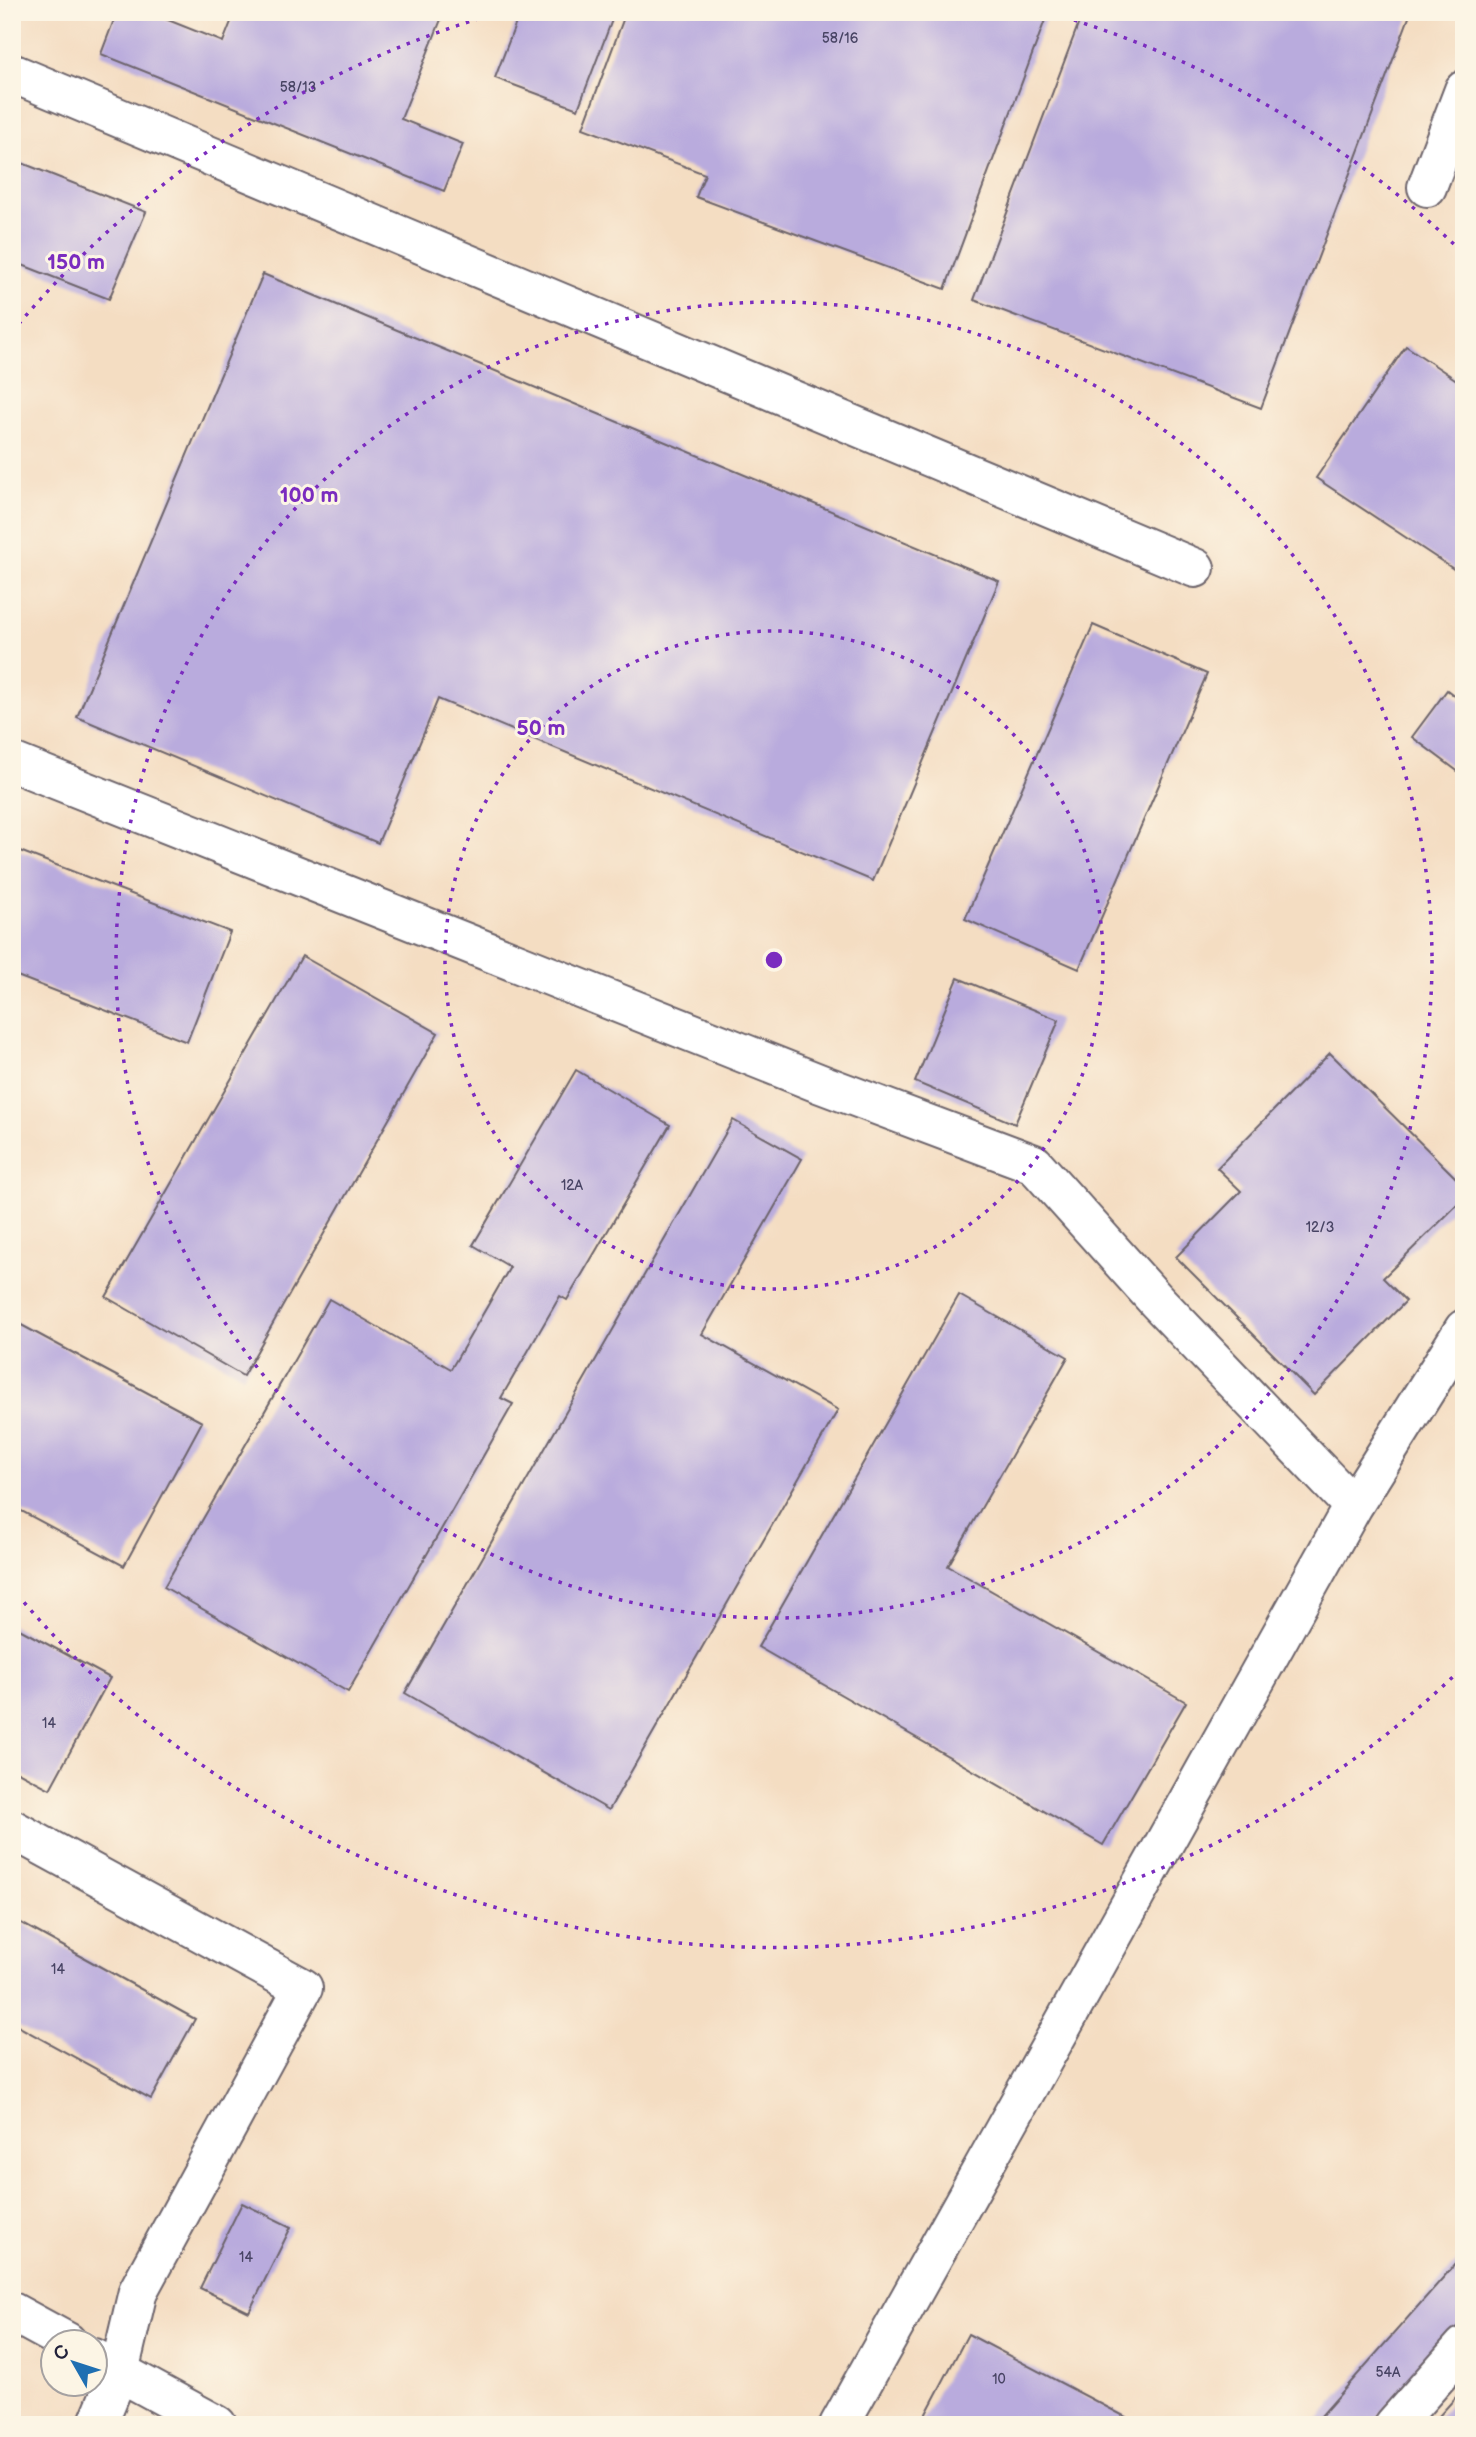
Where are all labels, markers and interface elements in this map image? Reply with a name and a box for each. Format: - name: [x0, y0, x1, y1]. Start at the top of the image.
- house number: 58/16: [822, 30, 859, 47]
- house number: 58/13: [280, 79, 316, 96]
- text: 150 m: [47, 250, 105, 275]
- text: 100 m: [280, 483, 338, 508]
- text: 50 m: [517, 716, 565, 741]
- centre of rings: [762, 948, 786, 972]
- house number: 12А: [561, 1177, 584, 1194]
- house number: 12/3: [1306, 1219, 1334, 1236]
- house number: 14: [42, 1715, 56, 1732]
- house number: 14: [51, 1961, 65, 1978]
- house number: 14: [239, 2249, 253, 2266]
- north arrow: [38, 2328, 108, 2398]
- text: С: [49, 2341, 75, 2366]
- house number: 54А: [1375, 2364, 1401, 2381]
- house number: 10: [992, 2371, 1006, 2388]

